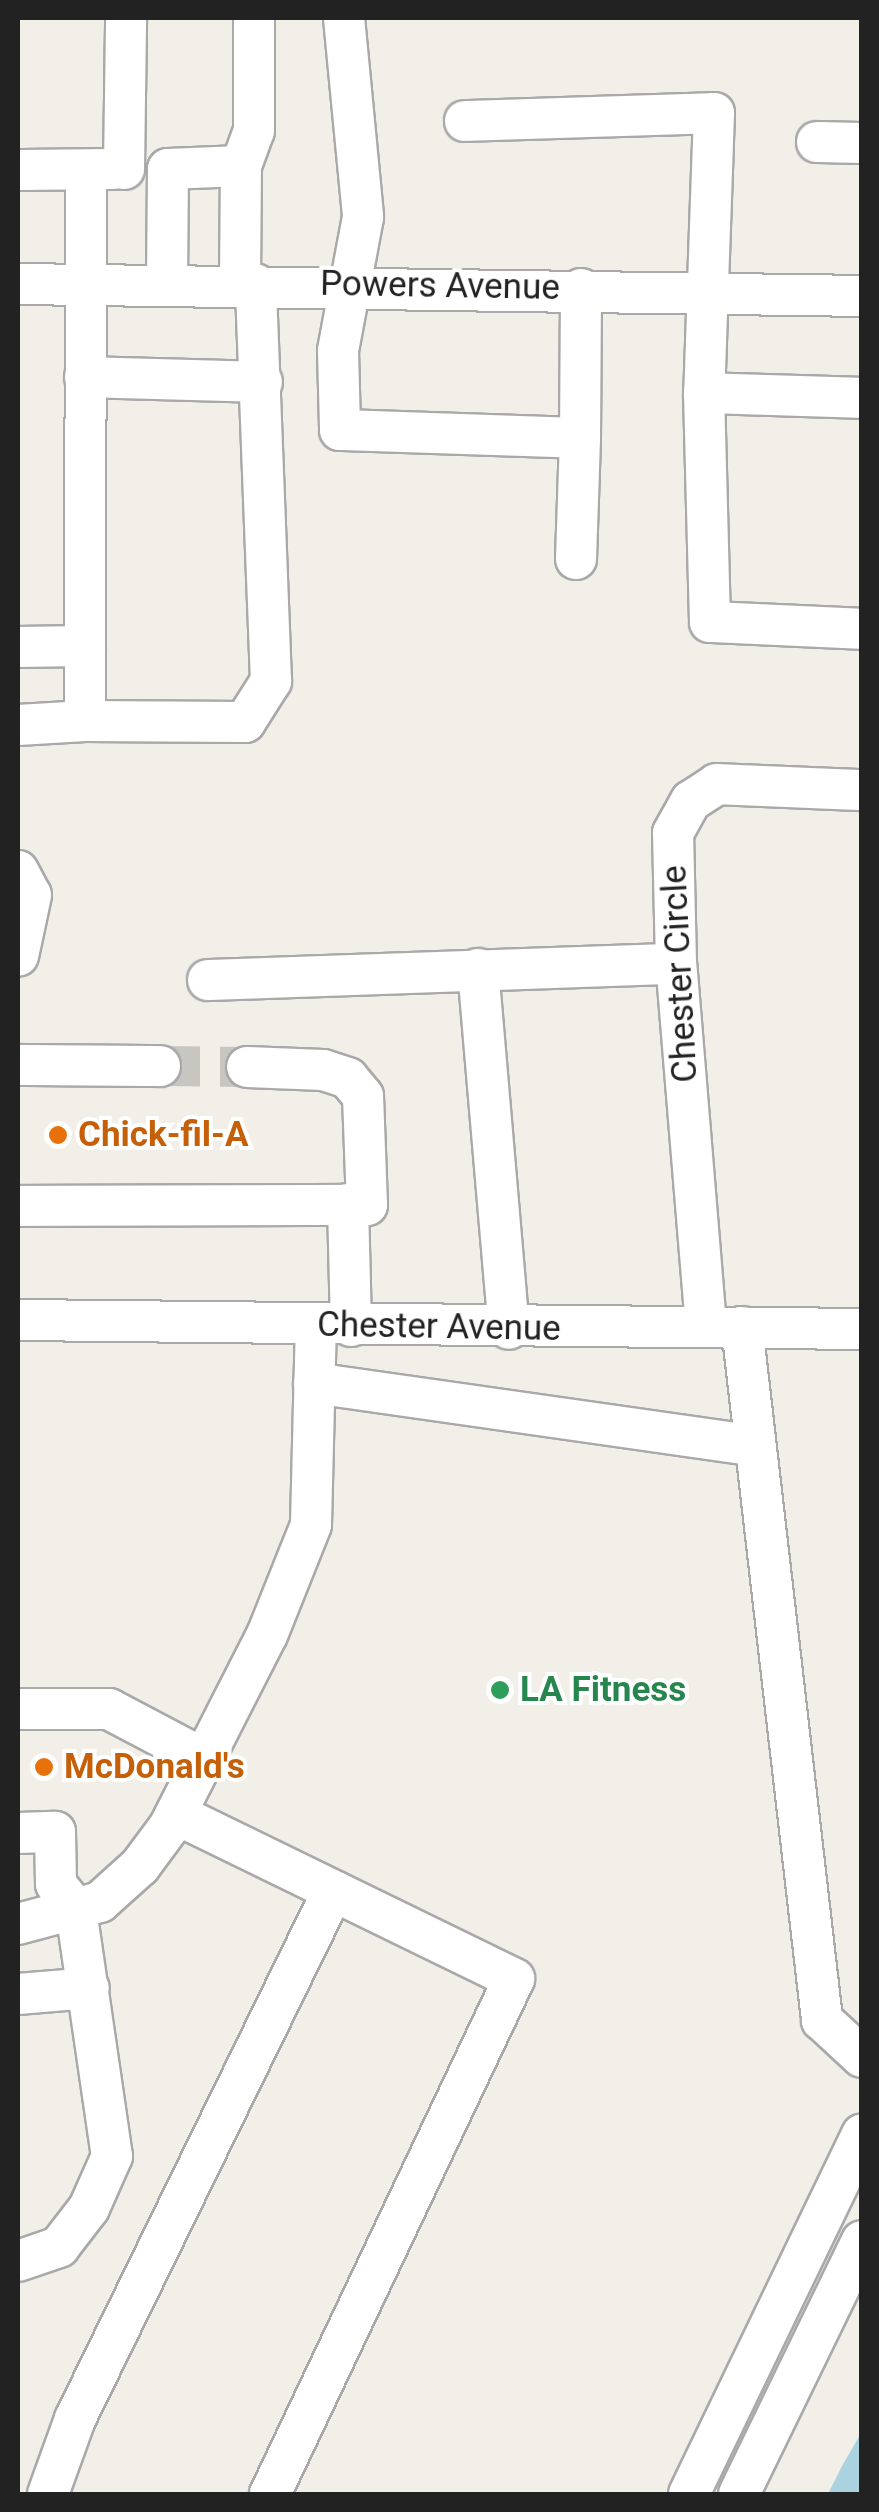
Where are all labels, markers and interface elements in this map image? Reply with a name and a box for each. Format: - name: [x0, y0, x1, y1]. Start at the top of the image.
- street label: Powers Avenue: [320, 263, 560, 309]
- street label: Chester Circle: [653, 864, 707, 1084]
- place label: Chick-fil-A: [78, 1114, 248, 1156]
- marker: Chick-fil-A: [47, 1124, 69, 1146]
- street label: Chester Avenue: [317, 1304, 561, 1350]
- place label: LA Fitness: [520, 1669, 686, 1711]
- marker: LA Fitness: [489, 1679, 511, 1701]
- place label: McDonald's: [64, 1746, 245, 1788]
- marker: McDonald's: [33, 1756, 55, 1778]

